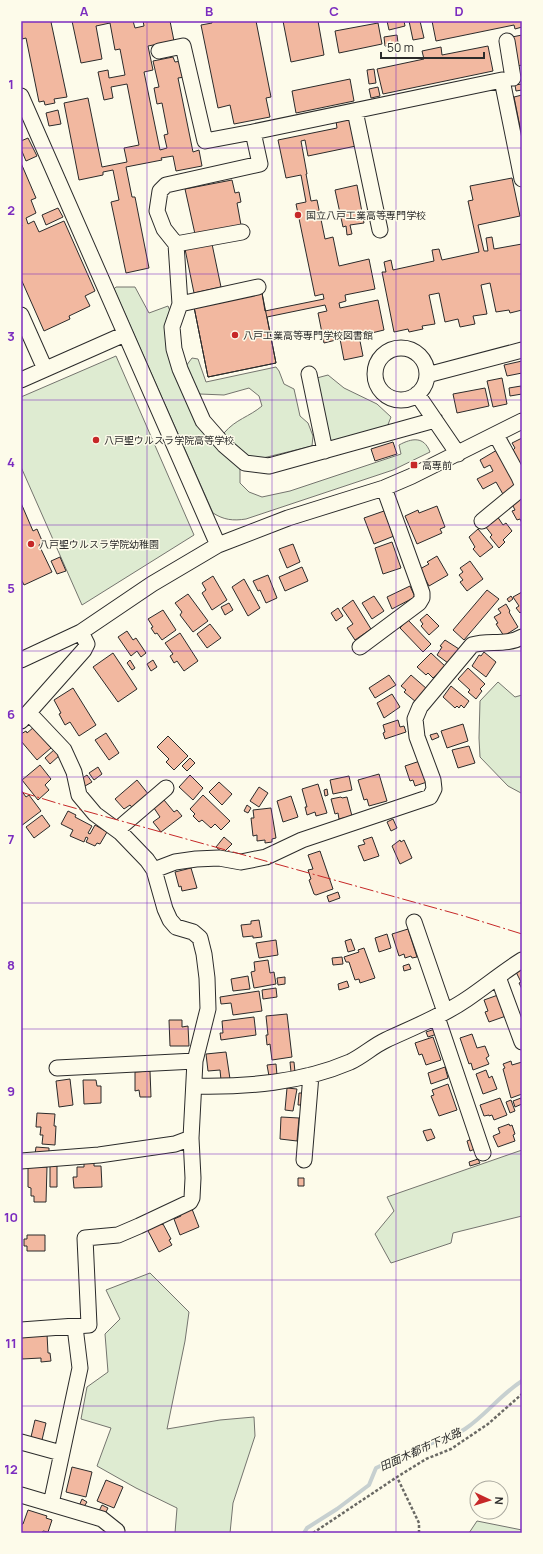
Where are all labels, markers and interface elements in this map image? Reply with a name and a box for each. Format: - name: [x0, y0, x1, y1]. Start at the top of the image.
- text: A: [80, 2, 89, 20]
- text: B: [205, 2, 213, 20]
- text: C: [329, 2, 339, 20]
- text: D: [454, 2, 464, 20]
- scale bar: [381, 34, 484, 60]
- text: 50 m: [387, 39, 414, 56]
- text: 1: [8, 75, 14, 93]
- text: 2: [7, 201, 15, 219]
- place label: 国立八戸工業高等専門学校: [306, 208, 426, 222]
- marker: 国立八戸工業高等専門学校: [293, 210, 303, 220]
- text: 3: [7, 327, 15, 345]
- place label: 八戸工業高等専門学校図書館: [243, 328, 373, 342]
- marker: 八戸工業高等専門学校図書館: [230, 330, 240, 340]
- place label: 八戸聖ウルスラ学院高等学校: [104, 433, 234, 447]
- marker: 八戸聖ウルスラ学院高等学校: [91, 435, 101, 445]
- text: 4: [7, 453, 15, 471]
- place label: 高専前: [422, 458, 452, 472]
- marker: 高専前: [409, 460, 419, 470]
- place label: 八戸聖ウルスラ学院幼稚園: [39, 537, 159, 551]
- marker: 八戸聖ウルスラ学院幼稚園: [26, 539, 36, 549]
- text: 5: [7, 579, 15, 597]
- text: 6: [7, 705, 15, 723]
- text: 7: [8, 830, 15, 848]
- text: 8: [7, 956, 15, 974]
- text: 9: [7, 1082, 15, 1100]
- text: 10: [4, 1208, 18, 1226]
- text: 11: [5, 1334, 17, 1352]
- water label: 田面木都市下水路: [377, 1424, 464, 1474]
- text: 12: [4, 1460, 18, 1478]
- north arrow: [469, 1480, 509, 1520]
- text: N: [492, 1496, 507, 1505]

